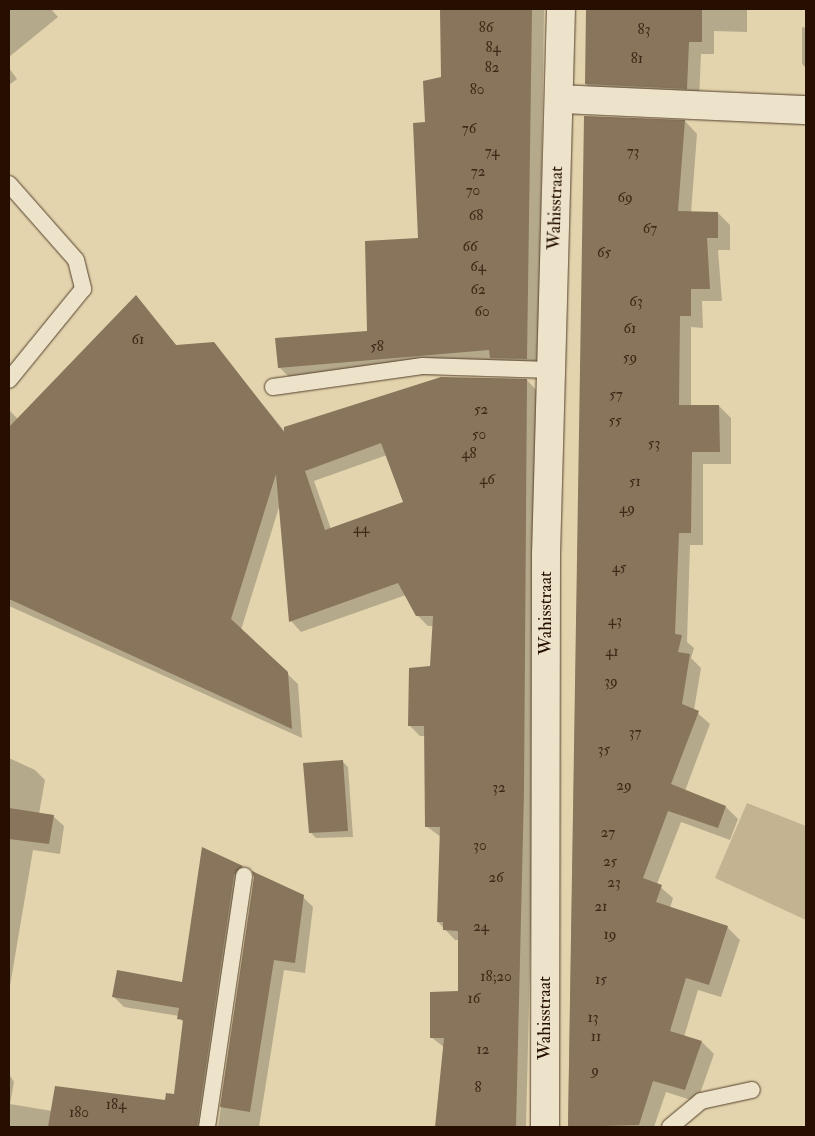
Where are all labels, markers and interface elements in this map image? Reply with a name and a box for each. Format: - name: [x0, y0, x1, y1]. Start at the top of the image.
- house number: 86: [479, 19, 493, 37]
- house number: 83: [638, 21, 650, 39]
- house number: 84: [485, 39, 501, 57]
- house number: 81: [631, 50, 643, 68]
- house number: 82: [485, 59, 499, 77]
- house number: 80: [470, 81, 484, 99]
- house number: 76: [462, 120, 476, 138]
- house number: 74: [485, 143, 499, 161]
- house number: 73: [627, 143, 639, 161]
- house number: 72: [471, 163, 485, 181]
- street label: Wahisstraat: [544, 166, 568, 250]
- house number: 70: [466, 182, 480, 200]
- house number: 69: [617, 189, 633, 207]
- house number: 68: [469, 207, 483, 225]
- house number: 67: [643, 220, 657, 238]
- house number: 66: [462, 238, 478, 256]
- house number: 65: [597, 244, 611, 262]
- house number: 64: [470, 258, 486, 276]
- house number: 62: [470, 281, 486, 299]
- house number: 63: [629, 293, 643, 311]
- house number: 60: [474, 303, 490, 321]
- house number: 61: [624, 320, 636, 338]
- house number: 61: [132, 331, 144, 349]
- house number: 58: [370, 338, 384, 356]
- house number: 59: [623, 349, 637, 367]
- house number: 57: [609, 386, 623, 404]
- house number: 52: [474, 401, 488, 419]
- house number: 55: [608, 412, 622, 430]
- house number: 50: [472, 426, 486, 444]
- house number: 53: [648, 435, 660, 453]
- house number: 48: [461, 445, 477, 463]
- house number: 46: [479, 471, 495, 489]
- house number: 51: [629, 473, 641, 491]
- house number: 49: [619, 500, 635, 518]
- house number: 44: [353, 520, 369, 538]
- house number: 45: [612, 559, 626, 577]
- street label: Wahisstraat: [535, 571, 557, 655]
- house number: 43: [608, 612, 622, 630]
- house number: 41: [605, 643, 619, 661]
- house number: 39: [604, 673, 618, 691]
- house number: 37: [629, 724, 641, 742]
- house number: 35: [598, 741, 610, 759]
- house number: 29: [616, 777, 632, 795]
- house number: 32: [492, 779, 506, 797]
- house number: 27: [601, 824, 615, 842]
- house number: 30: [473, 837, 487, 855]
- house number: 25: [603, 853, 617, 871]
- house number: 26: [488, 869, 504, 887]
- house number: 23: [607, 874, 621, 892]
- house number: 21: [595, 898, 607, 916]
- house number: 24: [473, 918, 489, 936]
- house number: 19: [604, 926, 616, 944]
- house number: 18;20: [480, 968, 512, 986]
- house number: 15: [595, 971, 607, 989]
- street label: Wahisstraat: [534, 976, 556, 1060]
- house number: 16: [468, 990, 480, 1008]
- house number: 13: [587, 1009, 599, 1027]
- house number: 11: [591, 1028, 601, 1046]
- house number: 12: [477, 1041, 489, 1059]
- house number: 9: [591, 1062, 599, 1080]
- house number: 8: [474, 1079, 482, 1097]
- house number: 184: [106, 1096, 126, 1114]
- house number: 180: [69, 1104, 89, 1122]

